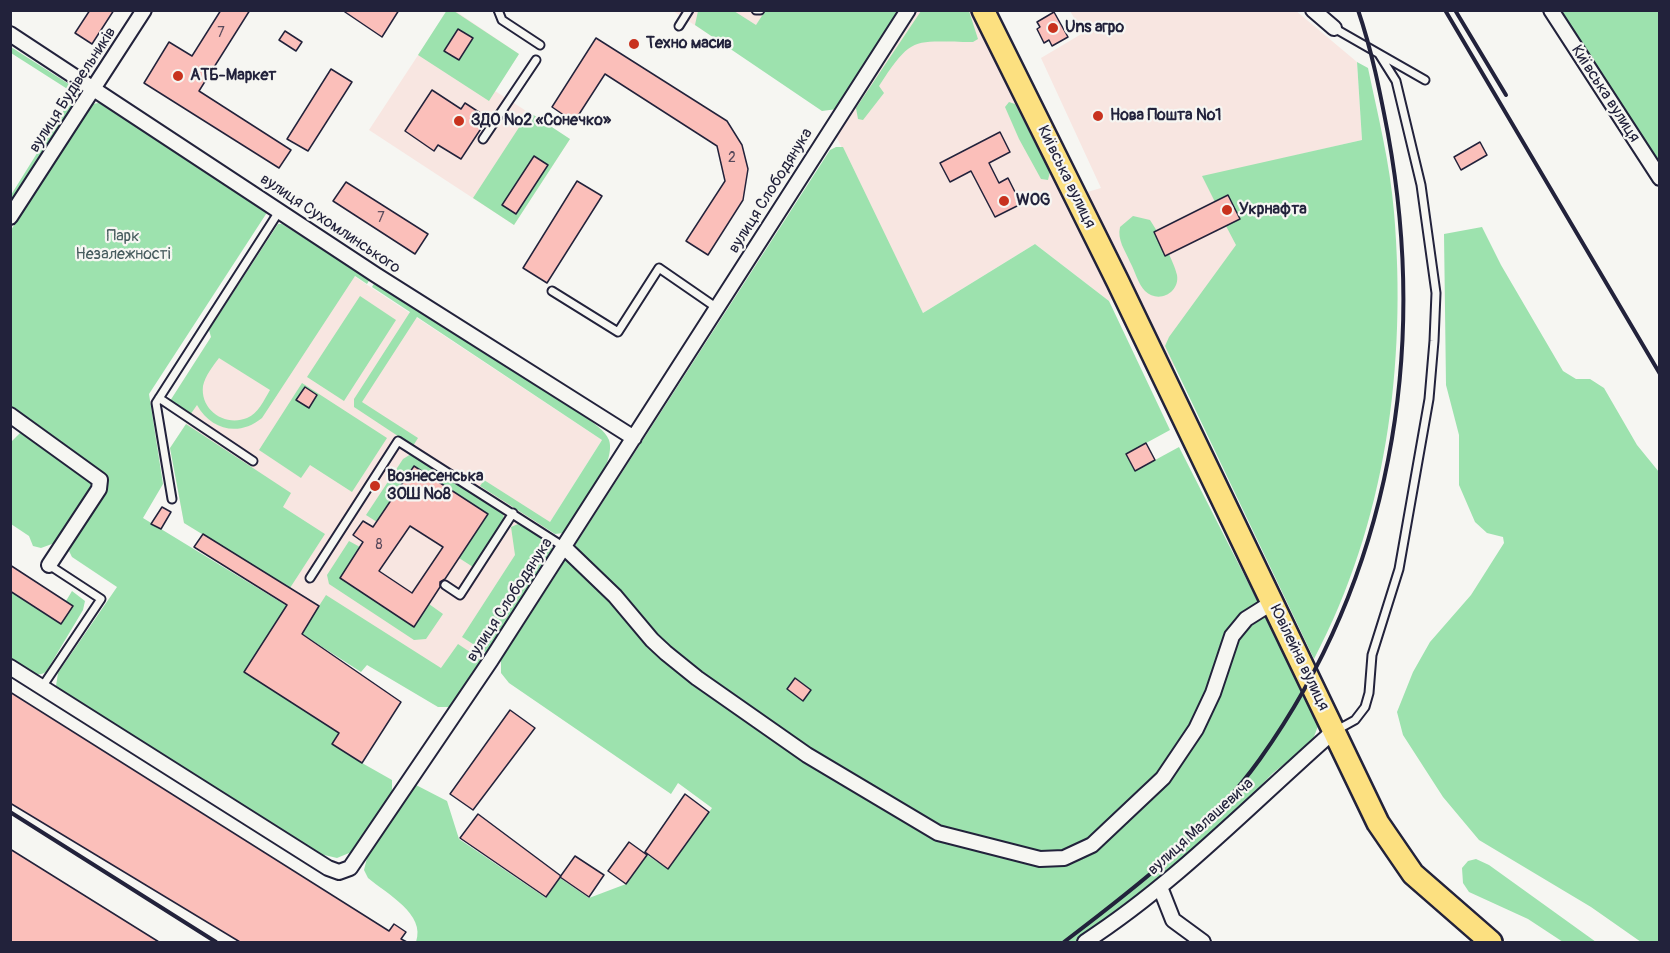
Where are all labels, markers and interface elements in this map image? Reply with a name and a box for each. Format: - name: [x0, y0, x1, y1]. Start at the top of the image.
- place label: Uns агро: [1065, 18, 1124, 38]
- marker: Uns агро: [1046, 21, 1060, 35]
- street label: вулиця Будівельників: [25, 24, 121, 156]
- house number: 7: [217, 25, 225, 41]
- place label: Техно масив: [646, 34, 732, 54]
- marker: Техно масив: [627, 37, 641, 51]
- street label: Київська вулиця: [1566, 42, 1644, 146]
- place label: АТБ-Маркет: [190, 66, 276, 86]
- marker: АТБ-Маркет: [171, 69, 185, 83]
- place label: Нова Пошта №1: [1110, 106, 1222, 126]
- marker: Нова Пошта №1: [1091, 109, 1105, 123]
- place label: ЗДО №2 «Сонечко»: [471, 111, 611, 131]
- marker: ЗДО №2 «Сонечко»: [452, 114, 466, 128]
- street label: Київська вулиця: [1033, 122, 1099, 232]
- street label: вулиця Слободянука: [725, 125, 817, 257]
- house number: 2: [728, 150, 736, 166]
- street label: вулиця Сухомлинського: [256, 170, 404, 278]
- place label: WOG: [1016, 191, 1050, 211]
- marker: WOG: [997, 194, 1011, 208]
- place label: Укрнафта: [1239, 200, 1307, 220]
- marker: Укрнафта: [1220, 203, 1234, 217]
- house number: 7: [377, 210, 385, 226]
- park label: Парк Незалежності: [76, 227, 170, 265]
- place label: Вознесенська ЗОШ №8: [387, 467, 483, 505]
- marker: Вознесенська ЗОШ №8: [368, 479, 382, 493]
- street label: вулиця Слободянука: [463, 535, 557, 665]
- house number: 8: [375, 537, 383, 553]
- street label: Ювілейна вулиця: [1265, 602, 1333, 714]
- street label: вулиця Малашевича: [1144, 774, 1258, 880]

